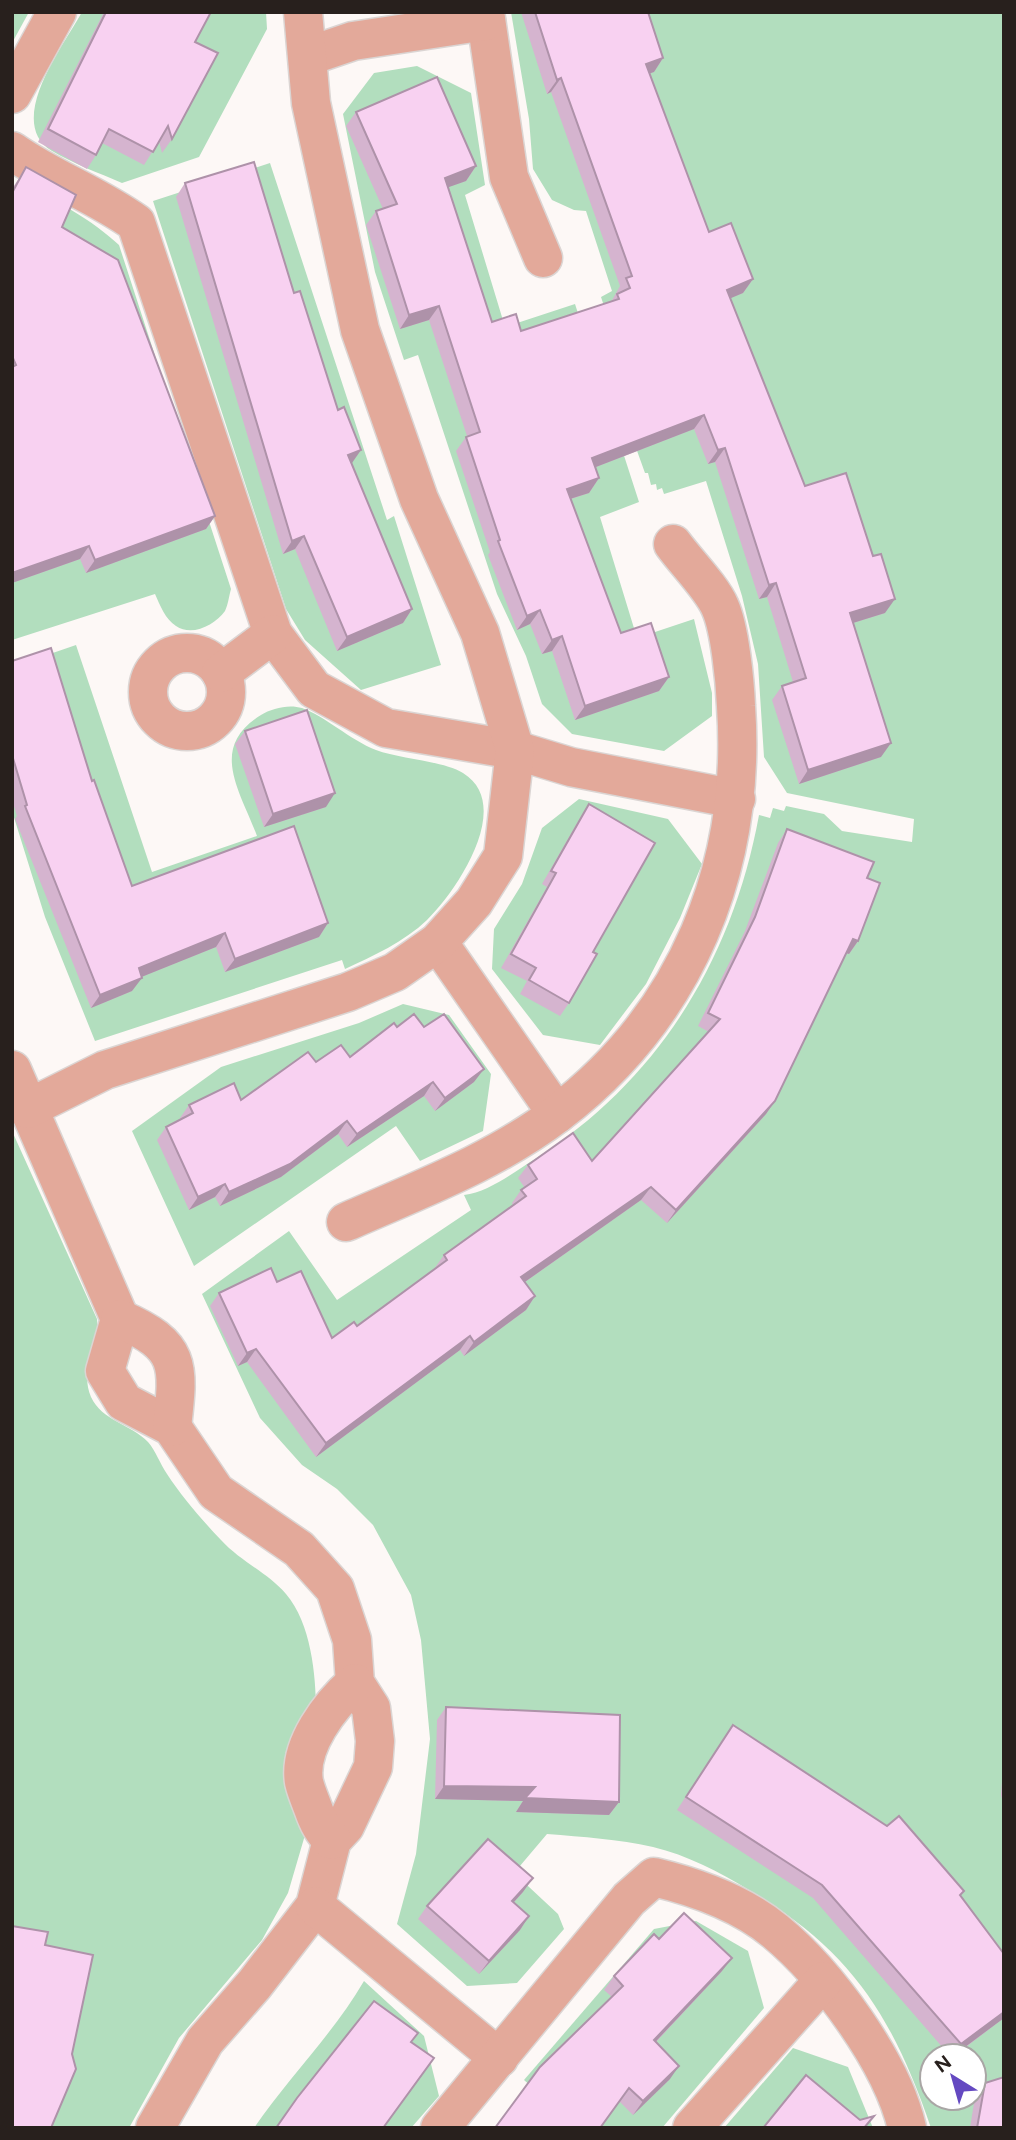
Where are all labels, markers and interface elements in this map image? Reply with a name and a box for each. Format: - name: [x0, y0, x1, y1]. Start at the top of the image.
- north arrow: [918, 2042, 988, 2112]
- text: N: [930, 2050, 956, 2077]

